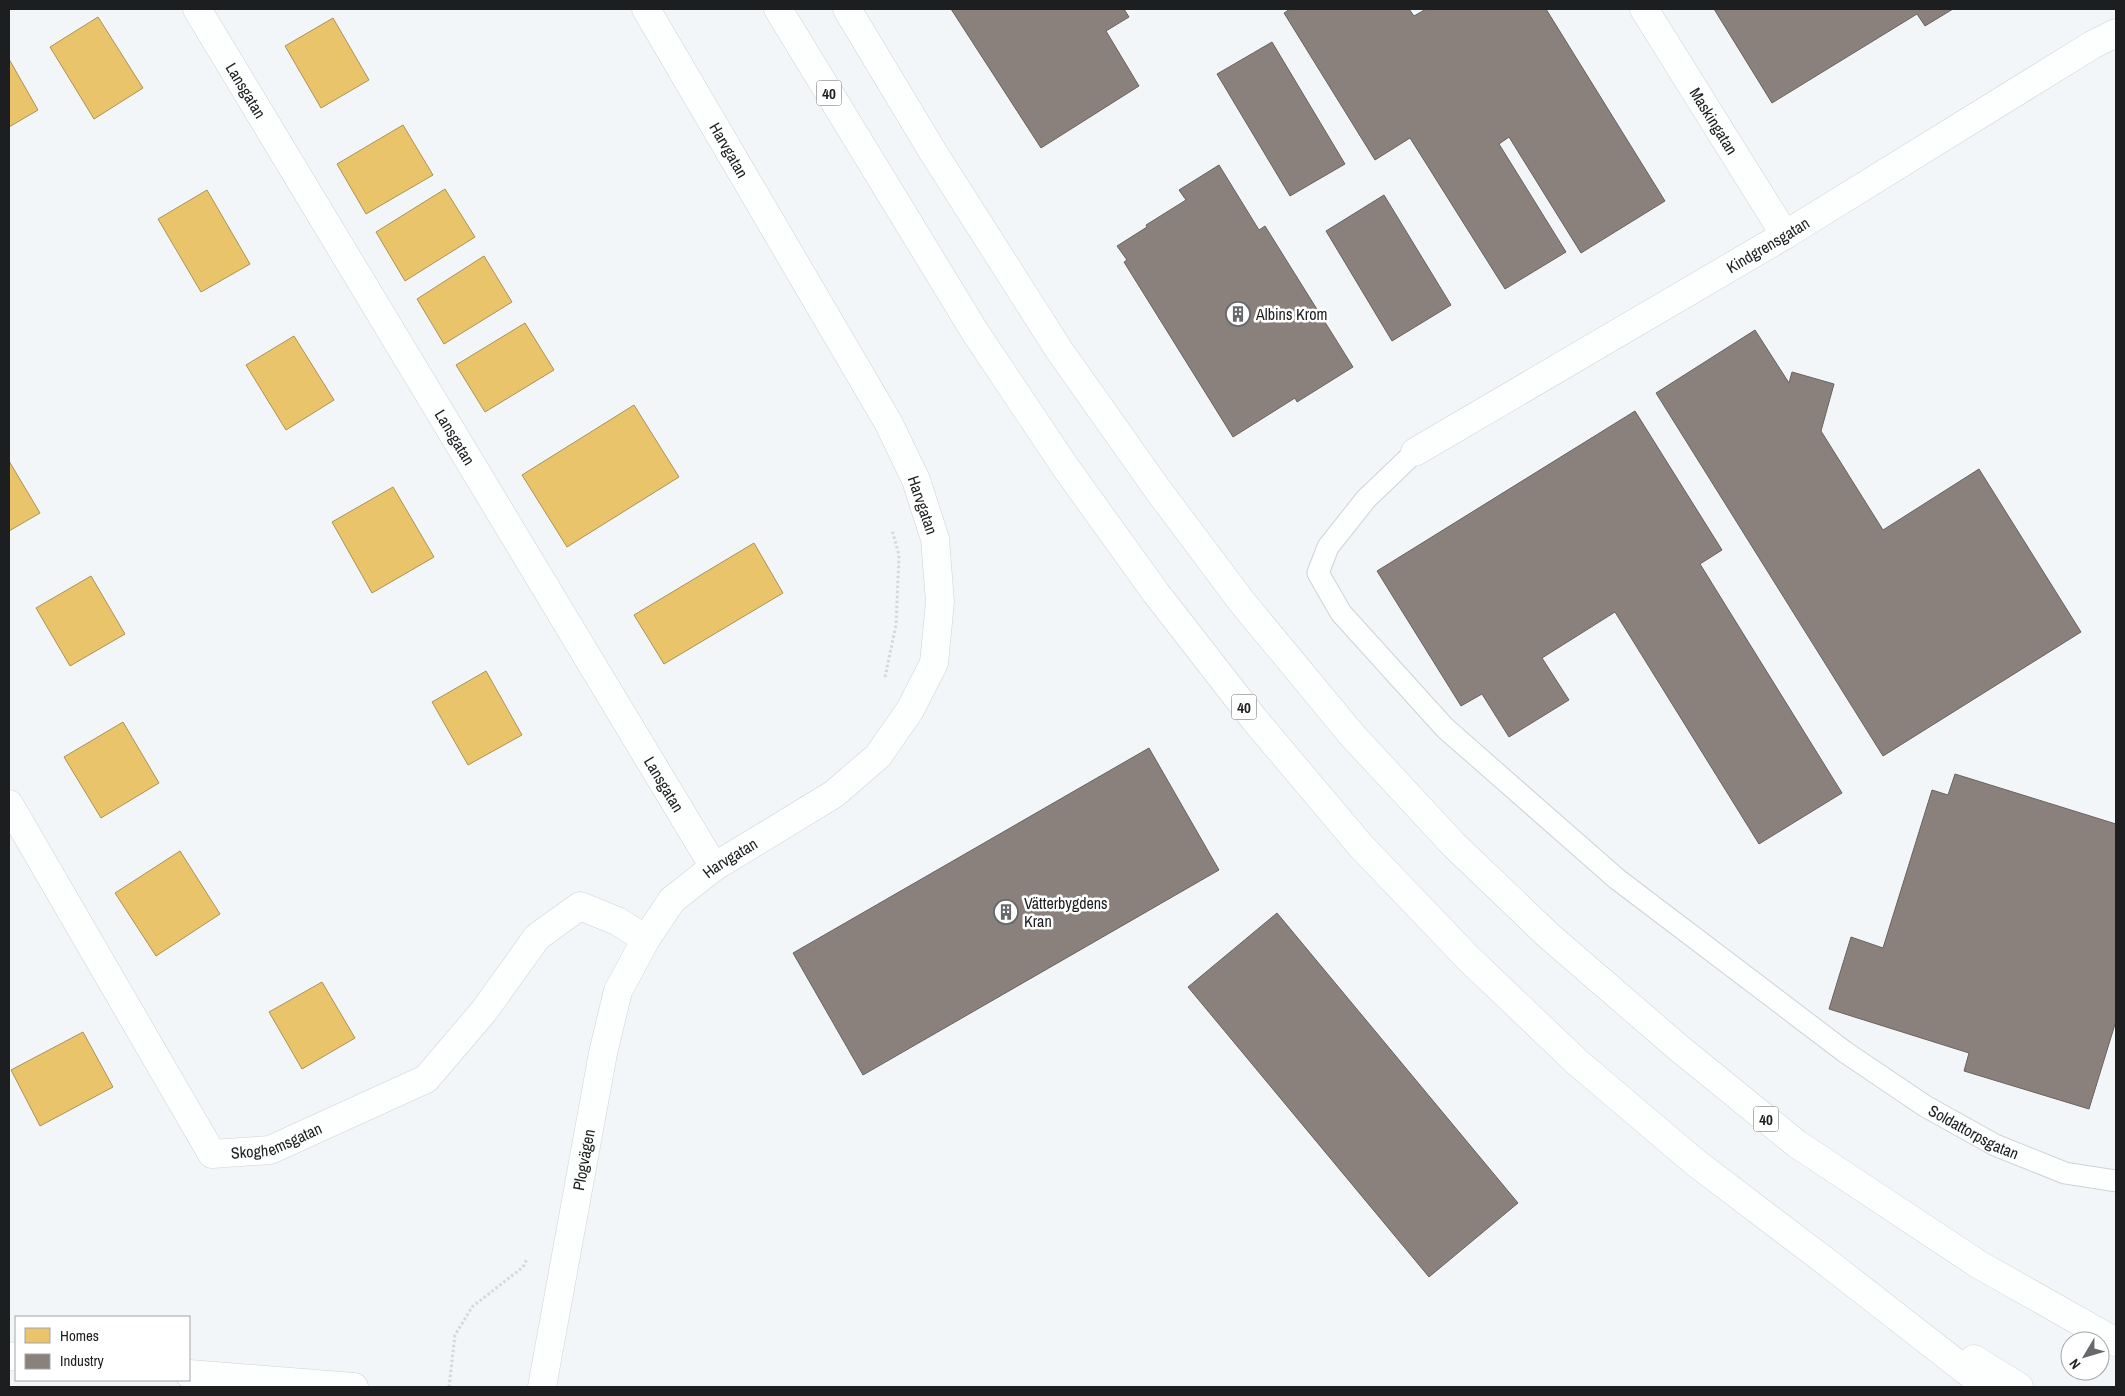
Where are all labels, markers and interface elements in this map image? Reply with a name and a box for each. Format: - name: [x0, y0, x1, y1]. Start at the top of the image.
- street label: Lansgatan: [221, 58, 271, 122]
- road number: 40: [816, 80, 842, 106]
- street label: Maskingatan: [1685, 83, 1743, 159]
- street label: Harvgatan: [704, 118, 754, 182]
- street label: Kindgrensgatan: [1722, 212, 1813, 278]
- building icon: Albins Krom: [1225, 301, 1251, 327]
- place label: Albins Krom: [1255, 303, 1327, 325]
- street label: Lansgatan: [430, 405, 480, 469]
- street label: Harvgatan: [903, 473, 943, 537]
- road number: 40: [1232, 694, 1256, 720]
- street label: Lansgatan: [639, 752, 689, 816]
- street label: Harvgatan: [698, 832, 761, 883]
- place label: Vätterbygdens Kran: [1024, 892, 1108, 932]
- building icon: Vätterbygdens Kran: [993, 899, 1019, 925]
- street label: Soldattorpsgatan: [1925, 1099, 2022, 1164]
- road number: 40: [1754, 1106, 1778, 1132]
- street label: Skoghemsgatan: [230, 1117, 325, 1164]
- street label: Plogvägen: [567, 1127, 600, 1192]
- legend: [15, 1316, 190, 1381]
- text: Homes: [60, 1325, 99, 1346]
- north arrow: [2060, 1331, 2110, 1381]
- text: Industry: [60, 1350, 105, 1371]
- text: N: [2065, 1355, 2084, 1373]

